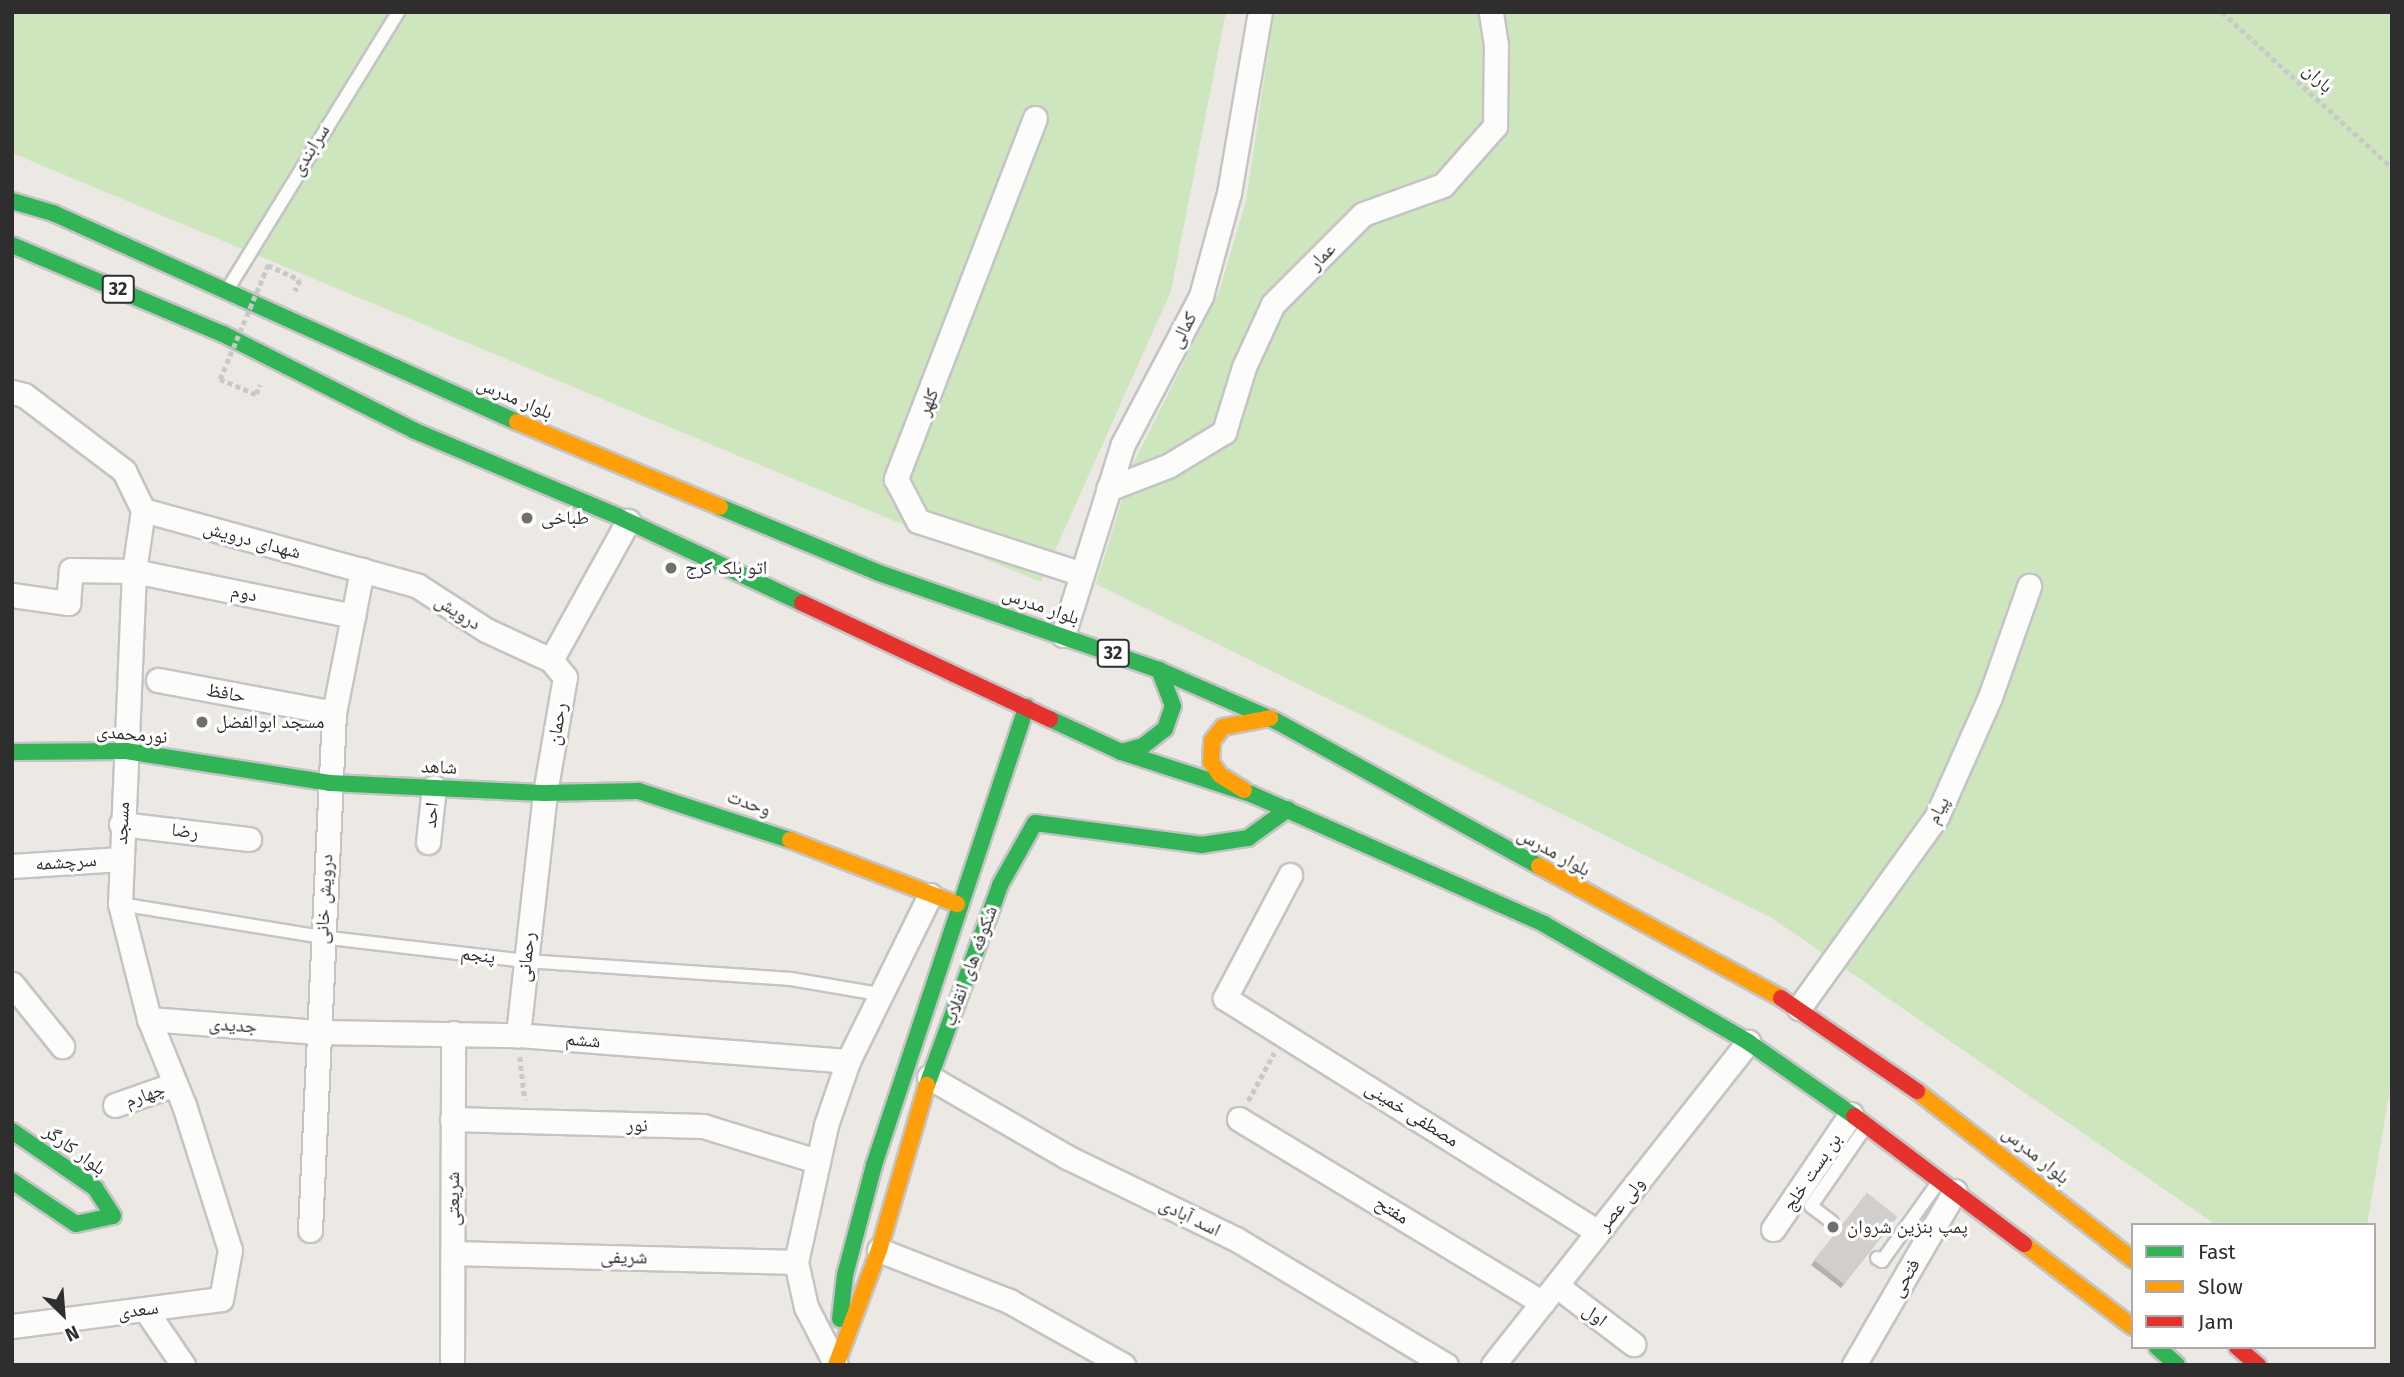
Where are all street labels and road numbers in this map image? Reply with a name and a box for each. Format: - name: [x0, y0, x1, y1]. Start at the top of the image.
- street label: باران: [2298, 58, 2338, 98]
- street label: سرابندی: [285, 120, 335, 180]
- street label: عمار: [1303, 237, 1341, 275]
- road number: 32: [100, 274, 136, 304]
- street label: کمالی: [1164, 308, 1202, 352]
- street label: بلوار مدرس: [474, 372, 556, 424]
- street label: کلهر: [912, 385, 944, 419]
- street label: شهدای درویش: [201, 516, 303, 564]
- street label: دوم: [229, 579, 259, 607]
- street label: بلوار مدرس: [1000, 582, 1082, 630]
- street label: درویش: [431, 589, 485, 635]
- road number: 32: [1096, 638, 1130, 668]
- street label: حافظ: [205, 678, 247, 708]
- street label: رحمان: [542, 701, 572, 747]
- street label: نورمحمدی: [95, 720, 169, 748]
- street label: شاهد: [420, 755, 458, 779]
- street label: وحدت: [724, 785, 774, 821]
- street label: پیام: [1921, 792, 1955, 828]
- street label: مسجد: [109, 801, 135, 845]
- street label: احد: [418, 801, 444, 829]
- street label: رضا: [170, 818, 200, 844]
- street label: بلوار مدرس: [1514, 823, 1594, 881]
- street label: سرچشمه: [35, 848, 97, 876]
- street label: درویش خانی: [310, 853, 338, 945]
- street label: شکوفه های انقلاب: [938, 903, 1002, 1029]
- street label: رحمانی: [512, 931, 540, 983]
- street label: پنجم: [459, 942, 497, 968]
- street label: جدیدی: [208, 1012, 258, 1038]
- street label: ششم: [565, 1027, 601, 1053]
- street label: مصطفی خمینی: [1361, 1076, 1463, 1152]
- street label: چهارم: [122, 1078, 168, 1112]
- street label: نور: [626, 1113, 648, 1137]
- street label: بلوار کارگر: [39, 1120, 111, 1180]
- street label: بلوار مدرس: [1998, 1121, 2074, 1189]
- street label: بن بست خلج: [1778, 1129, 1846, 1215]
- street label: شریعتی: [442, 1172, 464, 1226]
- street label: ولی عصر: [1592, 1172, 1650, 1236]
- street label: مفتح: [1371, 1191, 1413, 1229]
- street label: اسد آبادی: [1156, 1192, 1224, 1242]
- street label: شریفی: [600, 1245, 648, 1269]
- street label: فتحی: [1885, 1255, 1925, 1301]
- street label: سعدی: [116, 1296, 160, 1324]
- street label: اول: [1578, 1298, 1612, 1332]

